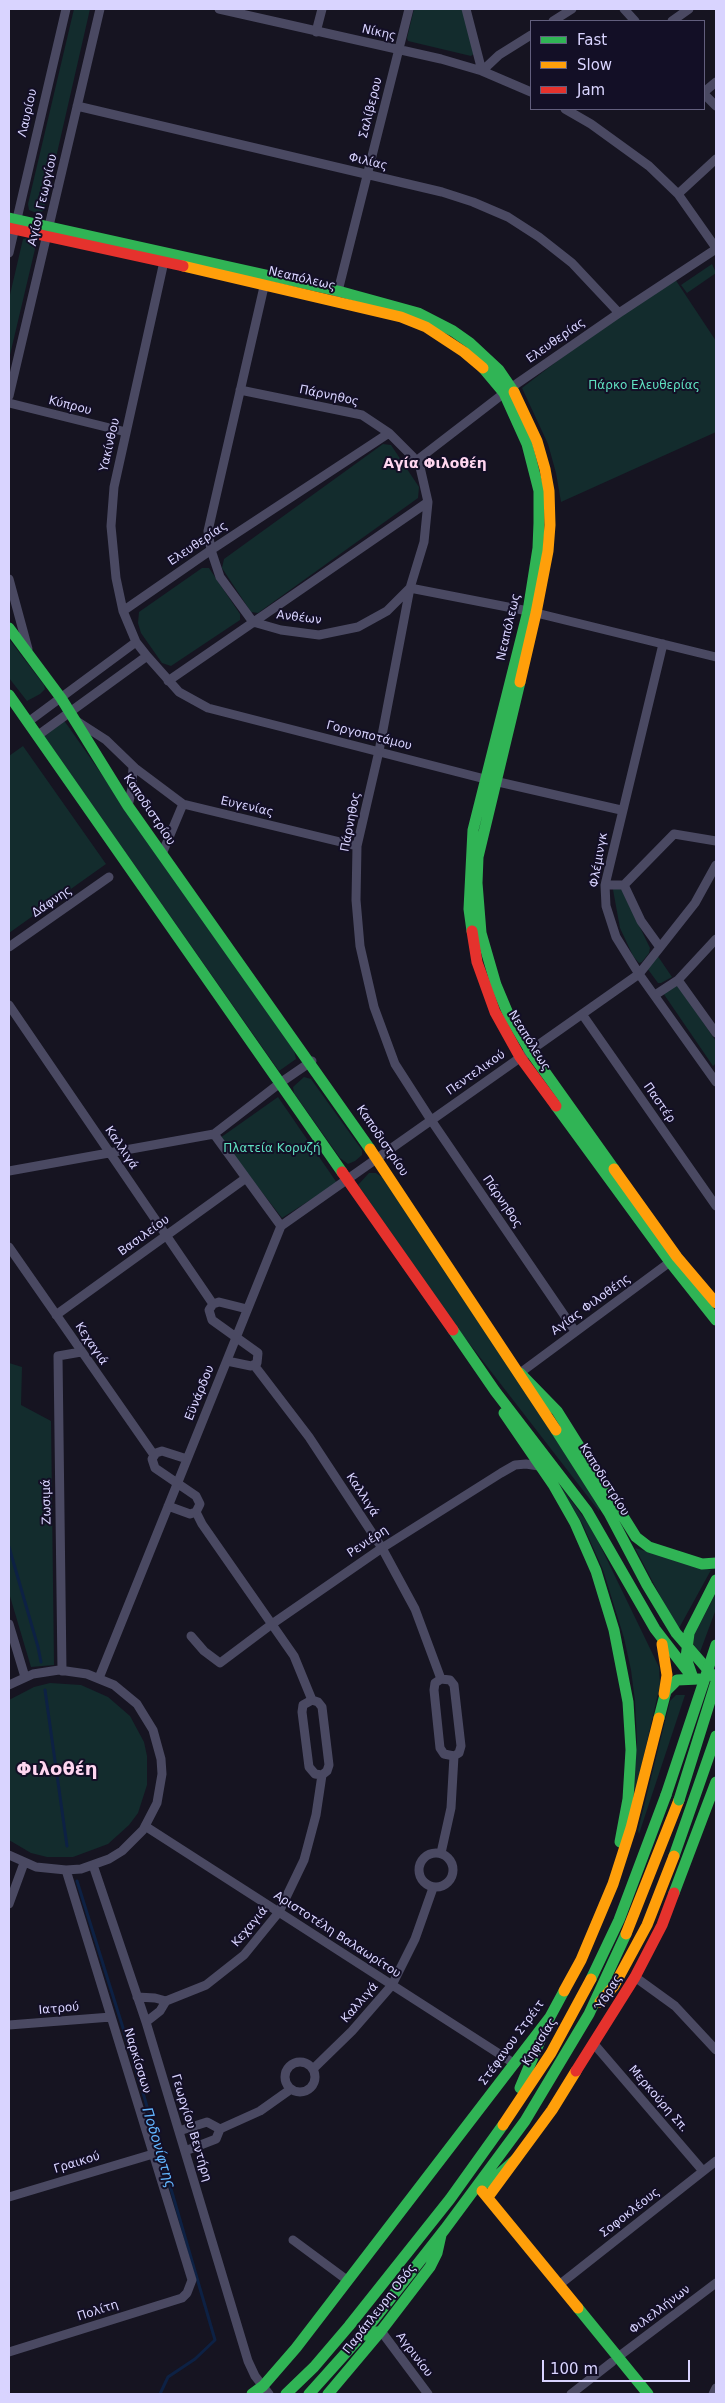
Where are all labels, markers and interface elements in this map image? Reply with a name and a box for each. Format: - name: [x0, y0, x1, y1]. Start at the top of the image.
- legend: [530, 20, 705, 110]
- street label: Νίκης: [360, 22, 398, 44]
- text: Fast: [577, 31, 607, 49]
- text: Slow: [577, 56, 612, 74]
- street label: Σαλίβερου: [356, 76, 386, 140]
- text: Jam: [577, 81, 605, 99]
- street label: Λαυρίου: [15, 87, 41, 139]
- street label: Φιλίας: [347, 151, 389, 173]
- street label: Αγίου Γεωργίου: [25, 153, 61, 247]
- street label: Νεαπόλεως: [267, 264, 337, 294]
- street label: Ελευθερίας: [524, 315, 588, 367]
- park label: Πάρκο Ελευθερίας: [588, 379, 700, 393]
- street label: Πάρνηθος: [298, 383, 360, 409]
- street label: Κύπρου: [47, 394, 93, 418]
- street label: Υακίνθου: [97, 417, 123, 473]
- district label: Αγία Φιλοθέη: [383, 456, 487, 472]
- street label: Ελευθερίας: [166, 519, 230, 569]
- street label: Νεαπόλεως: [494, 592, 524, 662]
- street label: Ανθέων: [276, 608, 322, 628]
- street label: Γοργοποτάμου: [325, 718, 413, 754]
- street label: Καποδιστρίου: [120, 772, 178, 848]
- street label: Πάρνηθος: [338, 791, 364, 853]
- street label: Ευγενίας: [219, 794, 275, 820]
- street label: Φλέμινγκ: [587, 831, 611, 889]
- street label: Δάφνης: [29, 883, 75, 921]
- street label: Νεαπόλεως: [505, 1008, 553, 1074]
- street label: Πεντελικού: [444, 1047, 508, 1099]
- street label: Παστέρ: [640, 1080, 678, 1126]
- street label: Καποδιστρίου: [353, 1103, 411, 1179]
- street label: Καλλιγά: [101, 1124, 141, 1172]
- park label: Πλατεία Κορυζή: [223, 1142, 321, 1156]
- street label: Πάρνηθος: [479, 1173, 525, 1231]
- street label: Βασιλείου: [116, 1213, 172, 1259]
- street label: Αγίας Φιλοθέης: [549, 1271, 633, 1339]
- street label: Κεχαγιά: [72, 1320, 110, 1368]
- street label: Εϋνάρδου: [182, 1363, 218, 1423]
- street label: Καποδιστρίου: [576, 1441, 632, 1519]
- street label: Καλλιγά: [343, 1471, 381, 1519]
- street label: Ζωσιμά: [39, 1479, 55, 1525]
- street label: Ρενιέρη: [345, 1523, 391, 1561]
- district label: Φιλοθέη: [16, 1759, 98, 1781]
- street label: Αριστοτέλη Βαλαωρίτου: [271, 1888, 403, 1982]
- street label: Κεχαγιά: [229, 1904, 271, 1950]
- street label: Ύδρας: [593, 1972, 625, 2014]
- street label: Καλλιγά: [338, 1980, 382, 2026]
- street label: Στέφανου Στρέιτ: [476, 1997, 548, 2089]
- street label: Ιατρού: [38, 2000, 80, 2018]
- street label: Κηφισίας: [520, 2015, 560, 2069]
- street label: Ναρκίσσων: [120, 2027, 154, 2095]
- street label: Μερκούρη Σπ.: [625, 2063, 691, 2135]
- street label: Γεωργίου Βεντήρη: [168, 2073, 214, 2183]
- water label: Ποδονίφτης: [138, 2106, 178, 2190]
- street label: Γραικού: [52, 2149, 102, 2177]
- street label: Σοφοκλέους: [597, 2185, 663, 2241]
- street label: Παράπλευρη Οδός: [340, 2261, 420, 2357]
- street label: Φιλελλήνων: [627, 2282, 693, 2338]
- street label: Πολίτη: [76, 2298, 120, 2324]
- street label: Αγρινίου: [393, 2330, 435, 2380]
- scale bar: [545, 2350, 692, 2382]
- text: 100 m: [550, 2360, 598, 2378]

